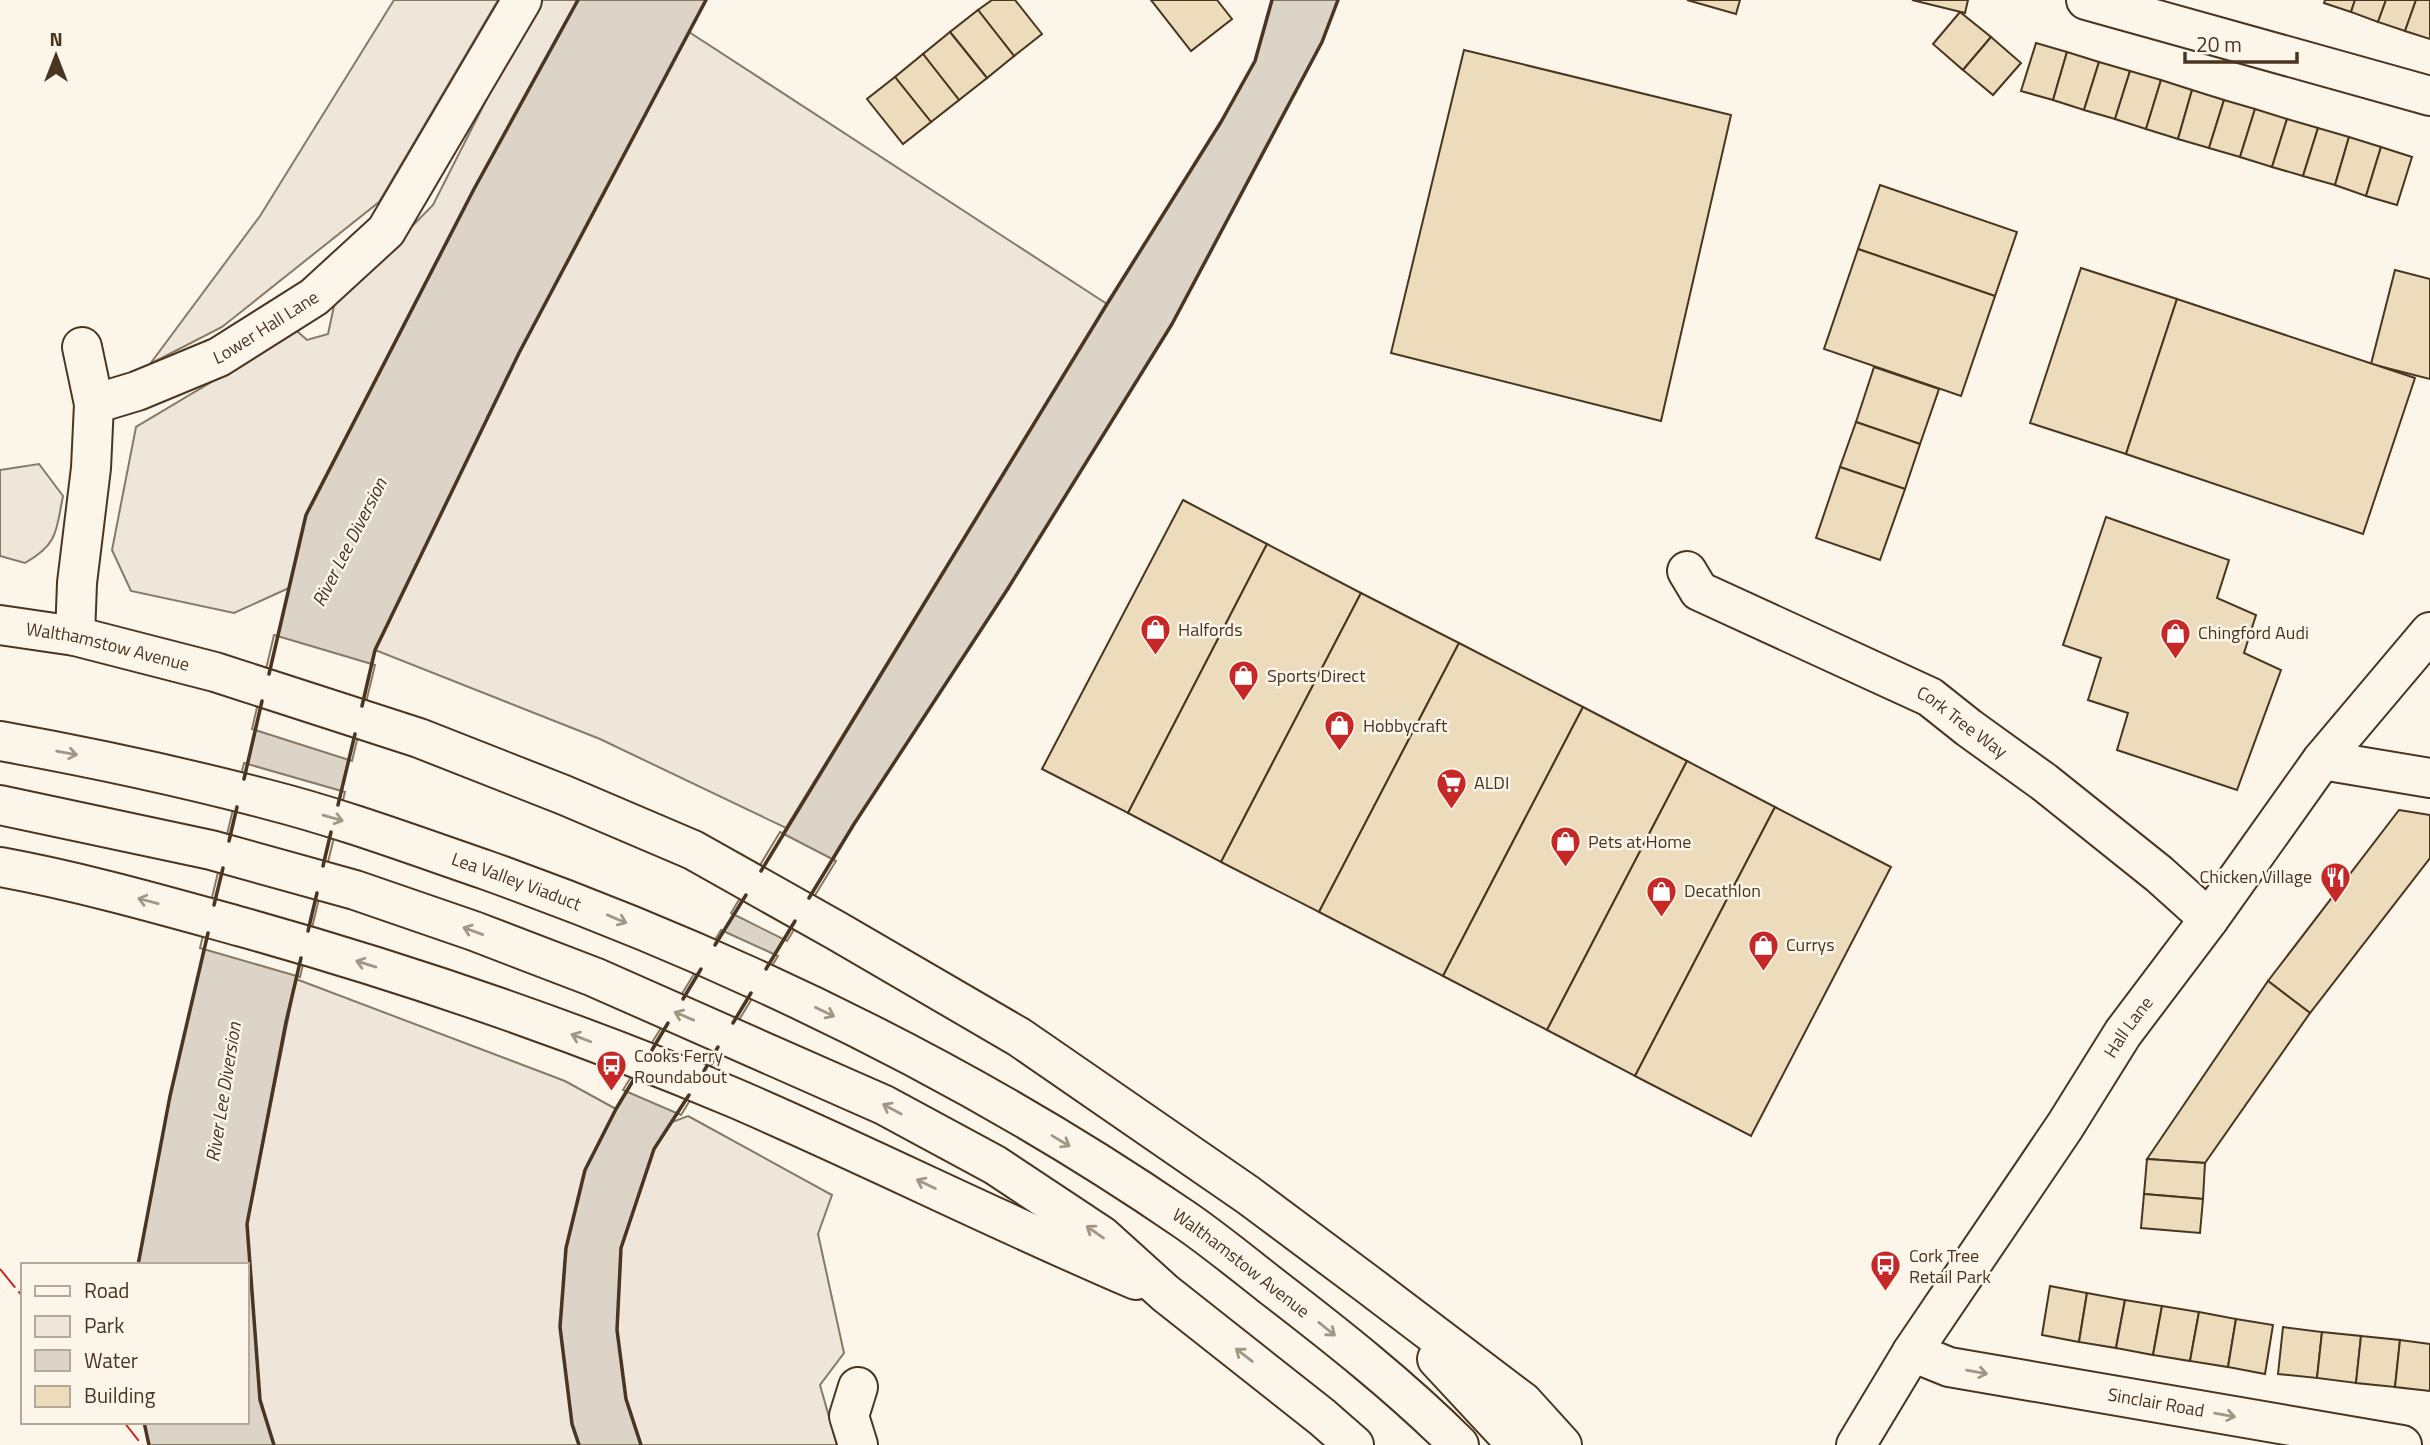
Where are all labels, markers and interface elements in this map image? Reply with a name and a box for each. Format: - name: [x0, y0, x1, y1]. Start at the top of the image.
- north arrow: [21, 21, 91, 91]
- scale bar: [2185, 21, 2297, 65]
- text: N: [49, 24, 63, 53]
- text: 20 m: [2196, 28, 2242, 60]
- street label: Lower Hall Lane: [209, 283, 324, 371]
- water label: River Lee Diversion: [304, 472, 394, 611]
- shop icon: Halfords: [1138, 613, 1172, 657]
- street label: Walthamstow Avenue: [24, 615, 193, 678]
- place label: Halfords: [1178, 616, 1243, 643]
- shop icon: Chingford Audi: [2158, 616, 2192, 660]
- place label: Chingford Audi: [2198, 619, 2309, 646]
- shop icon: Sports Direct: [1227, 659, 1261, 703]
- place label: Sports Direct: [1267, 662, 1366, 689]
- street label: Cork Tree Way: [1913, 679, 2013, 765]
- shop icon: Hobbycraft: [1323, 709, 1357, 753]
- place label: Hobbycraft: [1363, 712, 1448, 739]
- one-way arrow: [55, 747, 78, 760]
- supermarket icon: ALDI: [1434, 766, 1468, 810]
- place label: ALDI: [1474, 769, 1509, 796]
- one-way arrow: [322, 813, 344, 826]
- shop icon: Pets at Home: [1548, 825, 1582, 869]
- place label: Pets at Home: [1588, 828, 1691, 855]
- street label: Lea Valley Viaduct: [448, 845, 586, 918]
- restaurant icon: Chicken Village: [2318, 860, 2352, 904]
- place label: Chicken Village: [2200, 863, 2312, 890]
- shop icon: Decathlon: [1644, 874, 1678, 918]
- place label: Decathlon: [1684, 877, 1761, 904]
- one-way arrow: [137, 894, 160, 907]
- one-way arrow: [605, 913, 627, 926]
- one-way arrow: [463, 924, 485, 936]
- shop icon: Currys: [1746, 928, 1780, 972]
- place label: Currys: [1786, 931, 1835, 958]
- one-way arrow: [356, 956, 378, 969]
- street label: Hall Lane: [2097, 990, 2159, 1063]
- one-way arrow: [814, 1006, 835, 1019]
- one-way arrow: [674, 1009, 695, 1022]
- water label: River Lee Diversion: [197, 1019, 248, 1164]
- one-way arrow: [571, 1030, 593, 1043]
- place label: Cooks Ferry Roundabout: [634, 1042, 728, 1090]
- bus stop icon: Cooks Ferry Roundabout: [594, 1049, 628, 1093]
- one-way arrow: [882, 1102, 902, 1116]
- one-way arrow: [1051, 1134, 1071, 1148]
- one-way arrow: [916, 1177, 937, 1191]
- street label: Walthamstow Avenue: [1167, 1201, 1316, 1324]
- one-way arrow: [1086, 1225, 1105, 1239]
- place label: Cork Tree Retail Park: [1909, 1242, 1991, 1290]
- bus stop icon: Cork Tree Retail Park: [1869, 1249, 1903, 1293]
- legend: [21, 1263, 248, 1424]
- text: Road: [84, 1274, 129, 1306]
- text: Park: [84, 1309, 124, 1341]
- one-way arrow: [1317, 1321, 1335, 1336]
- text: Water: [84, 1344, 138, 1376]
- one-way arrow: [1236, 1348, 1254, 1363]
- one-way arrow: [1965, 1366, 1988, 1379]
- text: Building: [84, 1379, 156, 1411]
- street label: Sinclair Road: [2106, 1381, 2207, 1424]
- one-way arrow: [2213, 1409, 2236, 1422]

